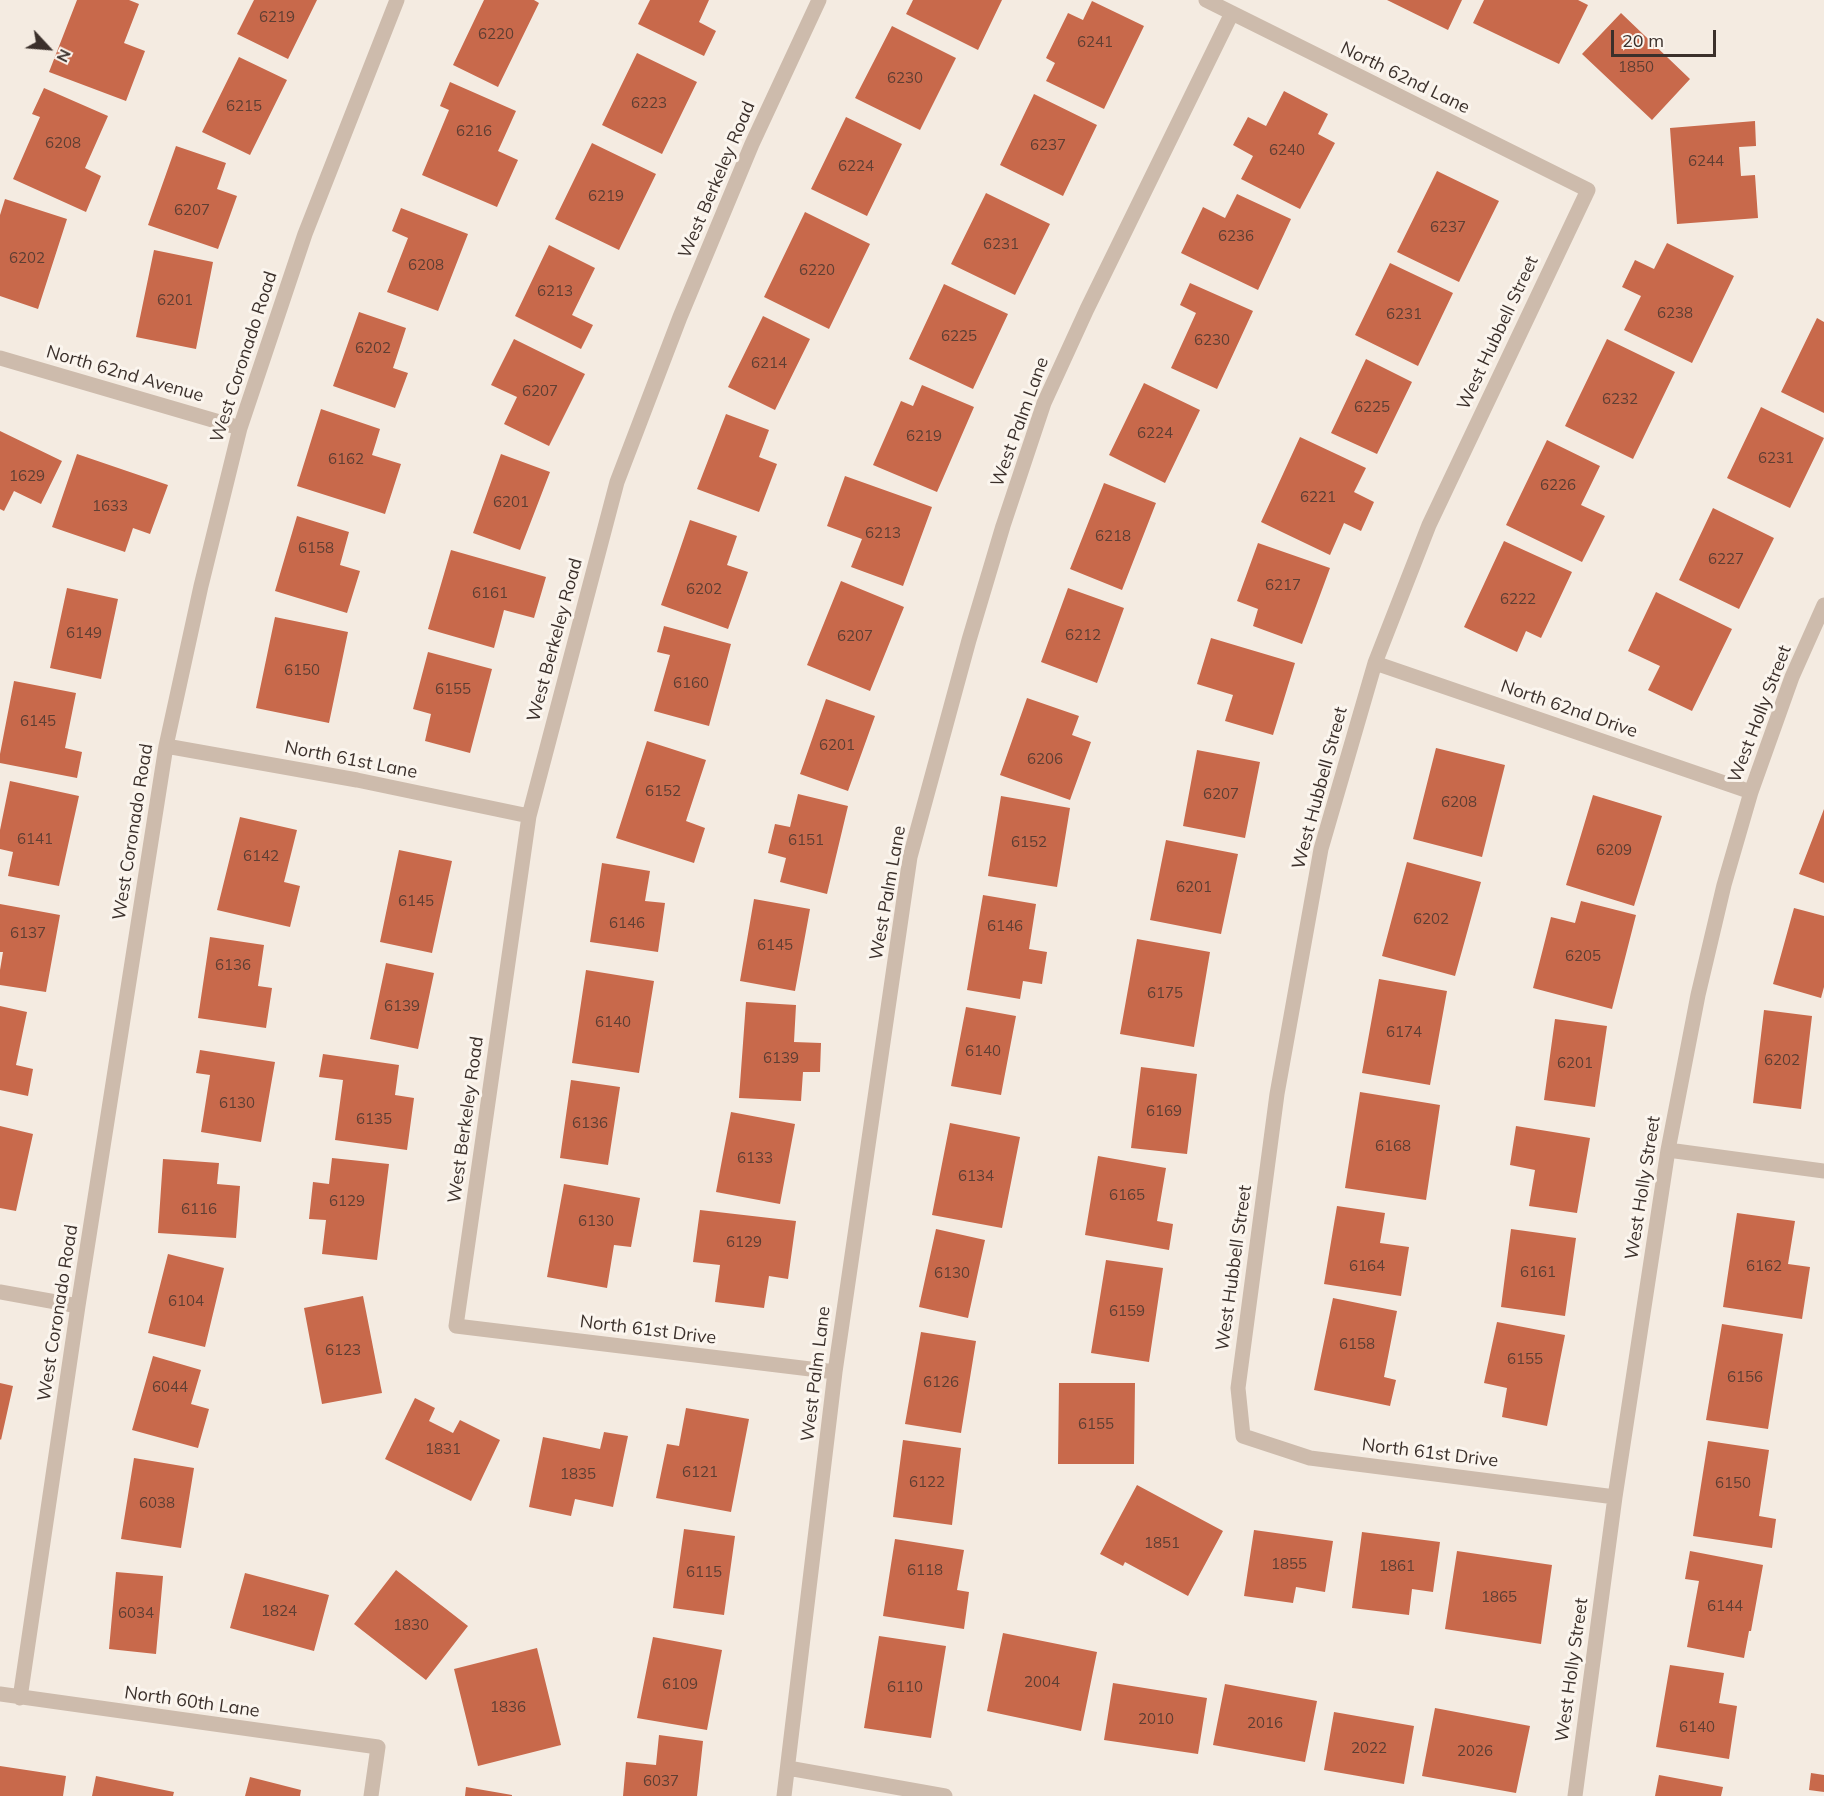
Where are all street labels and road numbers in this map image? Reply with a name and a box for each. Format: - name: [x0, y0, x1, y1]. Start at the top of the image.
- street label: North 62nd Lane: [1337, 37, 1473, 119]
- street label: West Berkeley Road: [674, 98, 760, 262]
- street label: West Hubbell Street: [1453, 253, 1543, 413]
- street label: West Coronado Road: [206, 269, 282, 445]
- street label: North 62nd Avenue: [44, 341, 206, 407]
- street label: West Palm Lane: [987, 354, 1053, 490]
- street label: West Berkeley Road: [523, 556, 587, 724]
- street label: West Holly Street: [1724, 642, 1796, 786]
- street label: North 62nd Drive: [1498, 675, 1640, 743]
- street label: West Hubbell Street: [1288, 704, 1352, 872]
- street label: North 61st Lane: [283, 737, 419, 783]
- street label: West Coronado Road: [108, 742, 158, 922]
- street label: West Palm Lane: [866, 824, 910, 962]
- street label: West Berkeley Road: [444, 1035, 488, 1205]
- street label: West Holly Street: [1621, 1115, 1665, 1261]
- street label: West Hubbell Street: [1212, 1184, 1256, 1352]
- street label: West Coronado Road: [33, 1223, 83, 1403]
- street label: West Palm Lane: [797, 1305, 835, 1443]
- street label: North 61st Drive: [579, 1311, 717, 1349]
- street label: North 61st Drive: [1361, 1434, 1499, 1472]
- street label: West Holly Street: [1551, 1597, 1593, 1743]
- street label: North 60th Lane: [123, 1682, 261, 1722]

